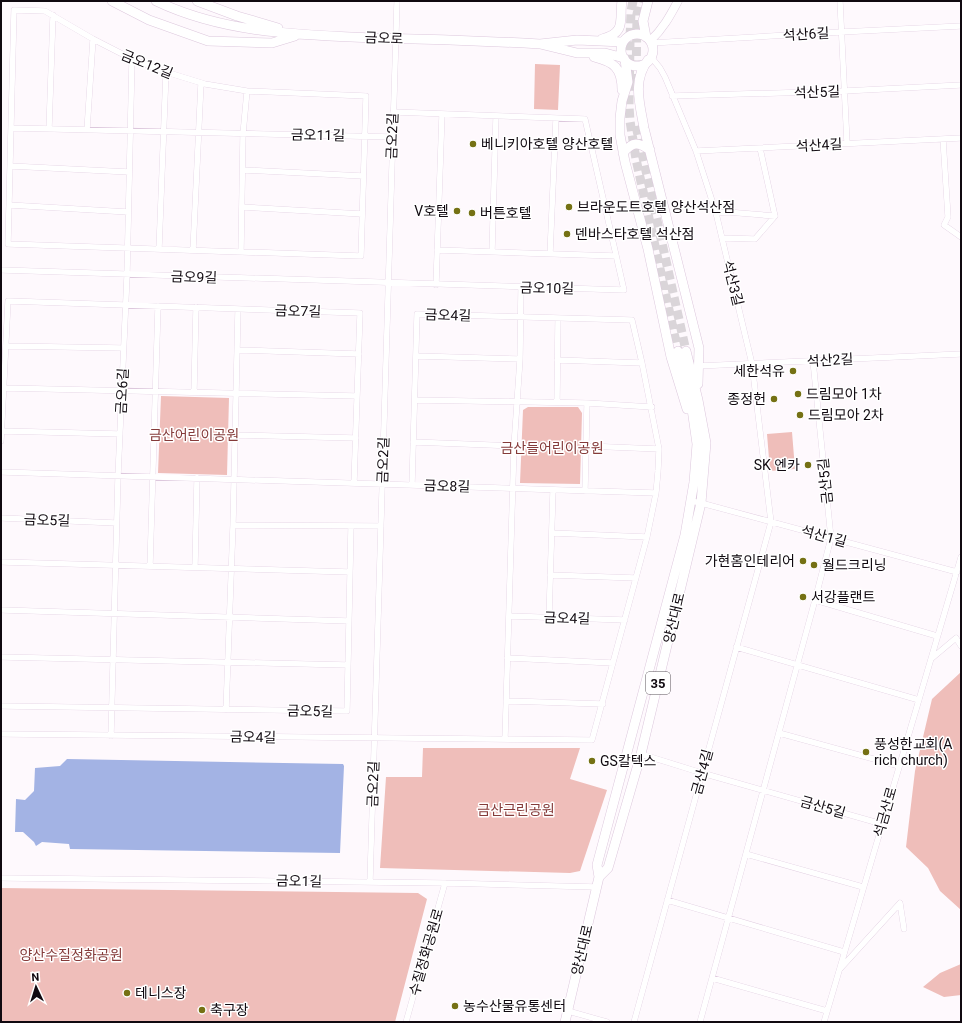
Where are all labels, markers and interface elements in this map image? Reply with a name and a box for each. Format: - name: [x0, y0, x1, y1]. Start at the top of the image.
- street label: 석산6길: [782, 25, 830, 43]
- street label: 금오로: [364, 29, 404, 47]
- street label: 금오12길: [119, 46, 175, 82]
- street label: 석산5길: [793, 83, 841, 101]
- street label: 금오2길: [383, 112, 401, 160]
- street label: 금오11길: [291, 127, 345, 143]
- place label: 베니키아호텔 양산호텔: [481, 136, 613, 152]
- street label: 석산4길: [795, 136, 843, 154]
- marker: 베니키아호텔 양산호텔: [468, 139, 478, 149]
- place label: 브라운도트호텔 양산석산점: [577, 199, 735, 215]
- marker: 브라운도트호텔 양산석산점: [564, 202, 574, 212]
- place label: V호텔: [414, 203, 449, 219]
- place label: 버튼호텔: [480, 205, 532, 221]
- marker: V호텔: [452, 206, 462, 216]
- marker: 버튼호텔: [467, 208, 477, 218]
- place label: 덴바스타호텔 석산점: [575, 226, 694, 242]
- marker: 덴바스타호텔 석산점: [562, 229, 572, 239]
- street label: 석산3길: [720, 258, 746, 308]
- street label: 금오9길: [170, 268, 218, 286]
- street label: 금오10길: [520, 280, 574, 296]
- street label: 금오7길: [274, 302, 322, 320]
- street label: 금오4길: [424, 306, 472, 324]
- street label: 석산2길: [806, 351, 854, 369]
- place label: 세한석유: [733, 363, 785, 379]
- marker: 세한석유: [788, 366, 798, 376]
- street label: 금오6길: [113, 367, 131, 415]
- place label: 드림모아 1차: [806, 386, 882, 402]
- marker: 드림모아 1차: [793, 389, 803, 399]
- place label: 종정헌: [727, 391, 766, 407]
- marker: 종정헌: [769, 394, 779, 404]
- place label: 드림모아 2차: [808, 407, 884, 423]
- marker: 드림모아 2차: [795, 410, 805, 420]
- park label: 금산어린이공원: [149, 427, 239, 443]
- street label: 금오2길: [374, 436, 392, 484]
- park label: 금산들어린이공원: [500, 440, 604, 456]
- place label: SK 엔카: [754, 457, 800, 473]
- street label: 금산5길: [815, 457, 835, 505]
- marker: SK 엔카: [803, 460, 813, 470]
- street label: 금오8길: [423, 477, 471, 495]
- street label: 금오5길: [23, 511, 71, 529]
- street label: 석산1길: [799, 522, 849, 550]
- place label: 가현홈인테리어: [705, 553, 795, 569]
- marker: 가현홈인테리어: [798, 556, 808, 566]
- place label: 월드크리닝: [822, 557, 886, 573]
- marker: 월드크리닝: [809, 560, 819, 570]
- place label: 서강플랜트: [811, 589, 876, 605]
- street label: 양산대로: [660, 591, 688, 645]
- marker: 서강플랜트: [798, 592, 808, 602]
- street label: 금오4길: [543, 609, 591, 627]
- road number: 35: [646, 672, 670, 694]
- street label: 금오5길: [287, 703, 333, 719]
- street label: 금오4길: [230, 729, 276, 745]
- place label: 풍성한교회(A rich church): [874, 736, 952, 769]
- street label: 금산4길: [688, 747, 716, 797]
- marker: 풍성한교회(A rich church): [861, 747, 871, 757]
- place label: GS칼텍스: [600, 753, 657, 769]
- marker: GS칼텍스: [587, 756, 597, 766]
- street label: 금오2길: [364, 760, 382, 808]
- street label: 석금산로: [870, 785, 900, 839]
- street label: 금산5길: [798, 793, 848, 821]
- park label: 금산근린공원: [477, 802, 555, 818]
- street label: 금오1길: [276, 873, 322, 889]
- street label: 수질정화공원로: [406, 906, 446, 998]
- street label: 양산대로: [568, 923, 596, 977]
- park label: 양산수질정화공원: [19, 947, 123, 963]
- north arrow: [16, 967, 56, 1007]
- text: N: [31, 971, 40, 984]
- place label: 테니스장: [135, 985, 187, 1001]
- marker: 테니스장: [122, 988, 132, 998]
- place label: 농수산물유통센터: [463, 998, 566, 1014]
- marker: 농수산물유통센터: [450, 1001, 460, 1011]
- place label: 축구장: [210, 1002, 249, 1018]
- marker: 축구장: [197, 1005, 207, 1015]

